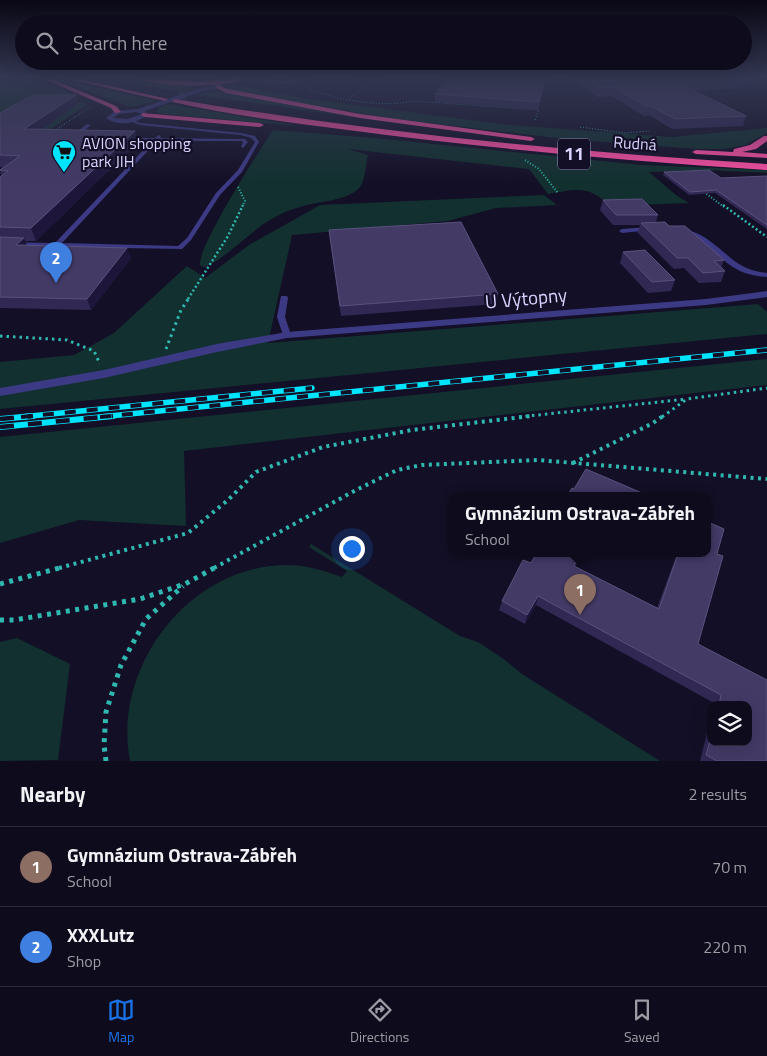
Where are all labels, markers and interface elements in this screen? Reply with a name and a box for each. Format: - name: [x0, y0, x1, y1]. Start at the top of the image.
- search box: [15, 15, 752, 70]
- text: Search here: [73, 28, 167, 57]
- icon: search: [33, 29, 61, 57]
- street label: Rudná: [613, 130, 657, 156]
- place label: AVION shopping park JIH: [82, 131, 191, 173]
- road number: 11: [558, 138, 590, 170]
- supermarket icon: AVION shopping park JIH: [51, 139, 77, 173]
- pin: 2: [40, 242, 72, 283]
- street label: U Výtopny: [484, 279, 568, 316]
- popup: [449, 492, 711, 557]
- text: Gymnázium Ostrava-Zábřeh: [465, 498, 695, 527]
- text: School: [465, 527, 510, 551]
- your location: [339, 536, 365, 562]
- pin: 1: [564, 574, 596, 615]
- map controls: [707, 701, 752, 746]
- button: layers: [707, 701, 752, 746]
- text: Nearby: [20, 778, 85, 810]
- text: 2 results: [688, 782, 747, 806]
- text: Gymnázium Ostrava-Zábřeh: [67, 840, 297, 869]
- text: 1: [32, 855, 40, 879]
- text: 70 m: [712, 855, 747, 879]
- text: School: [67, 869, 112, 893]
- text: XXXLutz: [67, 920, 134, 949]
- text: 2: [32, 935, 40, 959]
- text: 220 m: [703, 935, 747, 959]
- text: Shop: [67, 949, 101, 973]
- tab: Map: [107, 996, 135, 1047]
- tab: Directions: [350, 996, 409, 1047]
- tab: Saved: [624, 996, 660, 1047]

